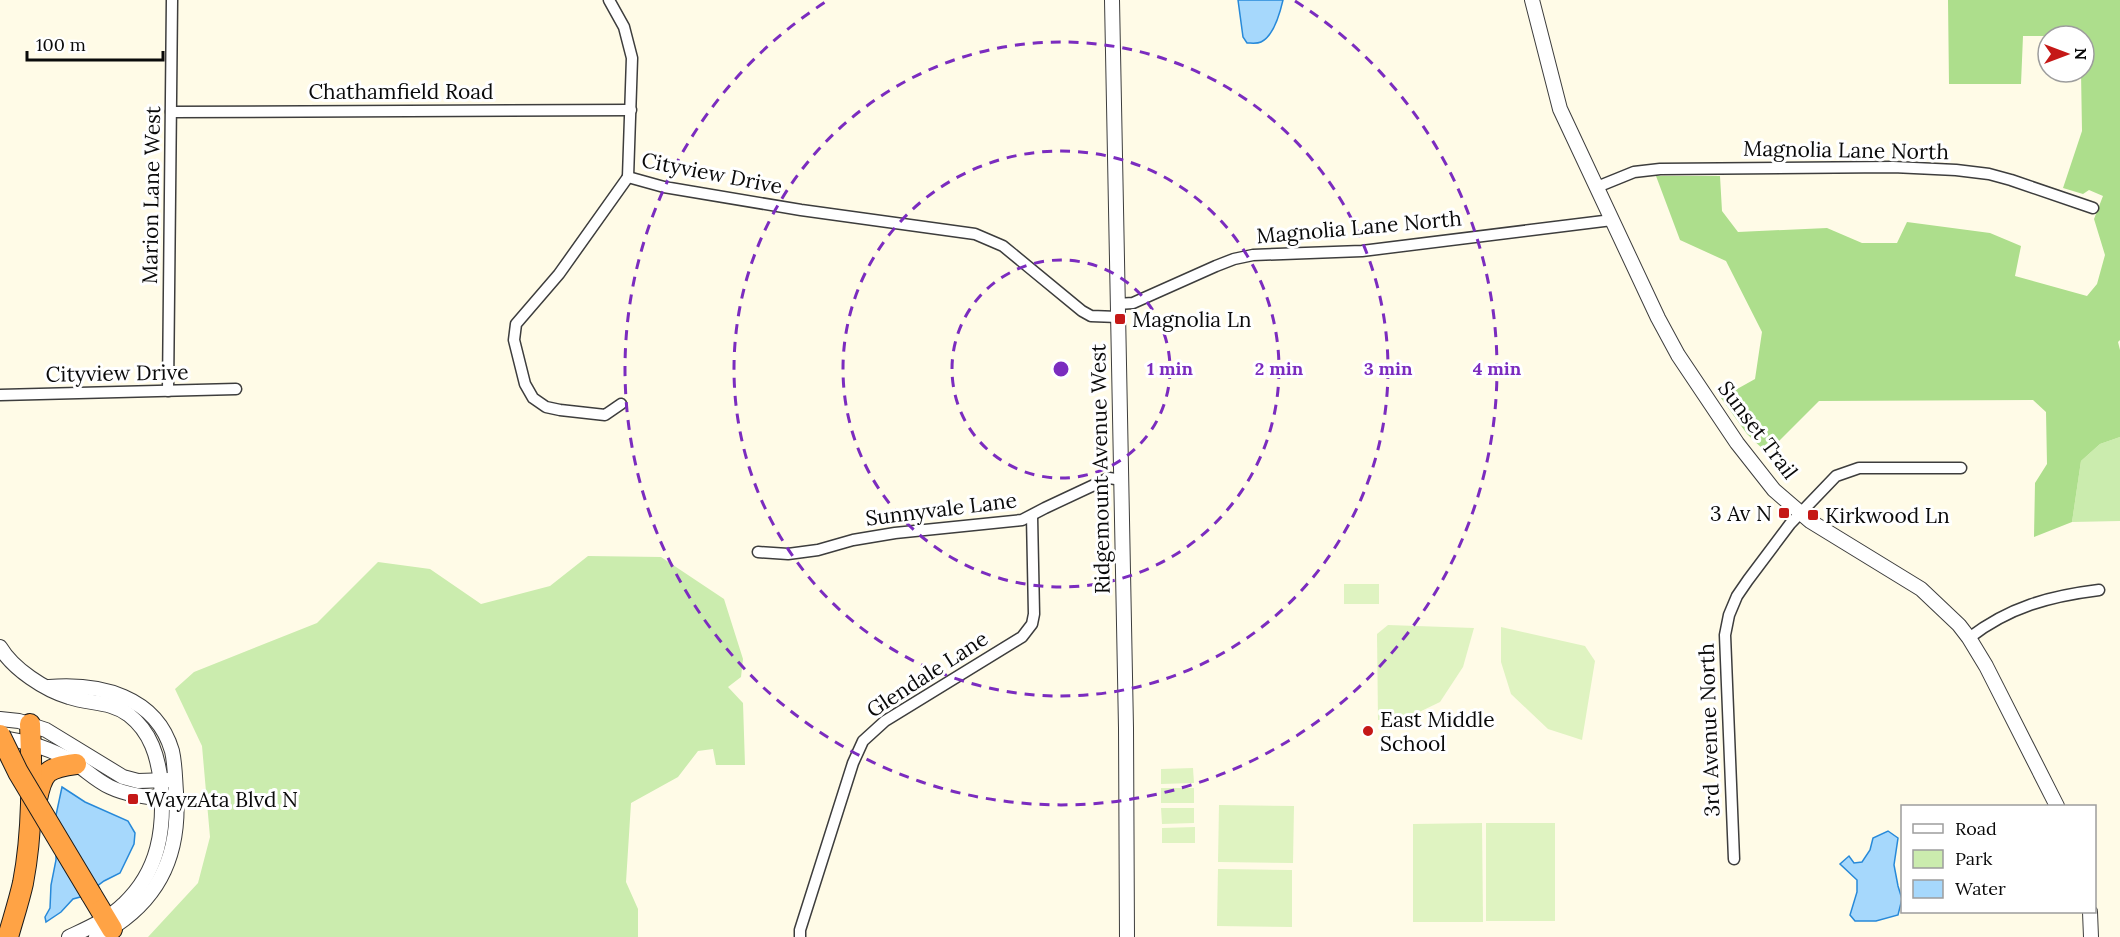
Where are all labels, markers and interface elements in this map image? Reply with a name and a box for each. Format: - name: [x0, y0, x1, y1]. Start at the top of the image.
- scale bar: [27, 24, 164, 62]
- north arrow: [2036, 24, 2096, 84]
- text: 100 m: [36, 33, 86, 56]
- text: N: [2071, 48, 2091, 60]
- street label: Chathamfield Road: [308, 78, 494, 105]
- street label: Marion Lane West: [136, 105, 166, 284]
- street label: Magnolia Lane North: [1743, 135, 1949, 165]
- street label: Cityview Drive: [639, 146, 785, 200]
- street label: Magnolia Lane North: [1255, 205, 1463, 249]
- place label: Magnolia Ln: [1132, 306, 1252, 333]
- marker: Magnolia Ln: [1113, 312, 1127, 326]
- street label: Ridgemount Avenue West: [1084, 343, 1116, 594]
- text: 1 min: [1147, 357, 1193, 380]
- text: 2 min: [1255, 357, 1304, 380]
- text: 3 min: [1364, 357, 1413, 380]
- text: 4 min: [1473, 357, 1522, 380]
- street label: Cityview Drive: [45, 358, 189, 388]
- centre of rings: [1051, 359, 1071, 379]
- street label: Sunset Trail: [1712, 375, 1804, 485]
- street label: Sunnyvale Lane: [864, 486, 1018, 532]
- place label: 3 Av N: [1710, 500, 1772, 527]
- place label: Kirkwood Ln: [1825, 502, 1950, 529]
- marker: 3 Av N: [1777, 506, 1791, 520]
- marker: Kirkwood Ln: [1806, 508, 1820, 522]
- street label: Glendale Lane: [861, 625, 993, 723]
- street label: 3rd Avenue North: [1692, 643, 1726, 817]
- place label: East Middle School: [1380, 706, 1495, 757]
- marker: East Middle School: [1361, 724, 1375, 738]
- place label: WayzAta Blvd N: [145, 786, 298, 813]
- marker: WayzAta Blvd N: [126, 792, 140, 806]
- legend: [1901, 805, 2096, 913]
- text: Road: [1955, 817, 1997, 840]
- text: Park: [1955, 847, 1993, 870]
- text: Water: [1955, 877, 2006, 900]

